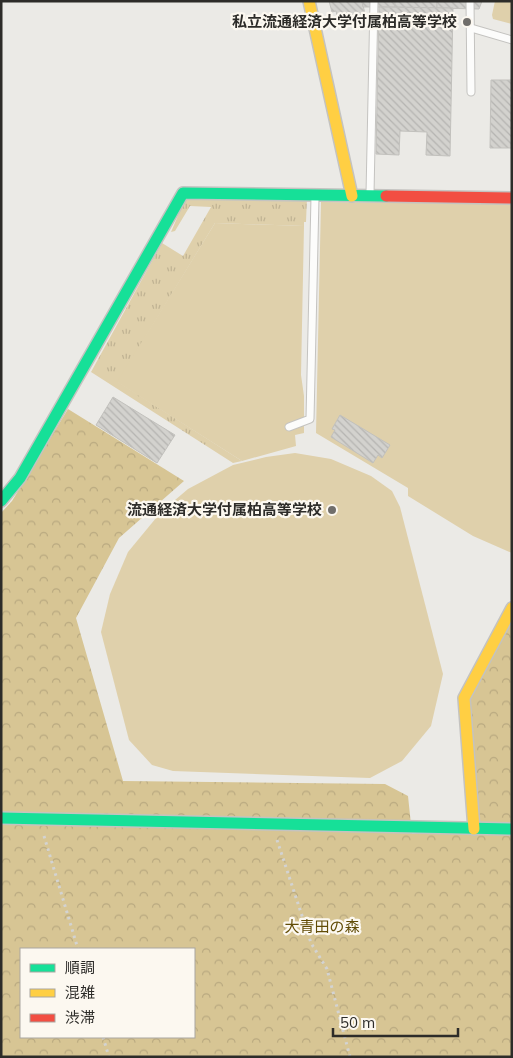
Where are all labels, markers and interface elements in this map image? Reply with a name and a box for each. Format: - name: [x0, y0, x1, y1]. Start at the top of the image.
- place label: 私立流通経済大学付属柏高等学校: [232, 12, 457, 31]
- marker: 私立流通経済大学付属柏高等学校: [461, 16, 473, 28]
- place label: 流通経済大学付属柏高等学校: [127, 500, 322, 519]
- marker: 流通経済大学付属柏高等学校: [326, 504, 338, 516]
- park label: 大青田の森: [284, 917, 360, 936]
- legend: [20, 948, 195, 1038]
- text: 順調: [65, 958, 95, 977]
- text: 混雑: [65, 983, 95, 1002]
- scale bar: [333, 1006, 458, 1038]
- text: 渋滞: [65, 1008, 95, 1027]
- text: 50 m: [340, 1013, 375, 1032]

